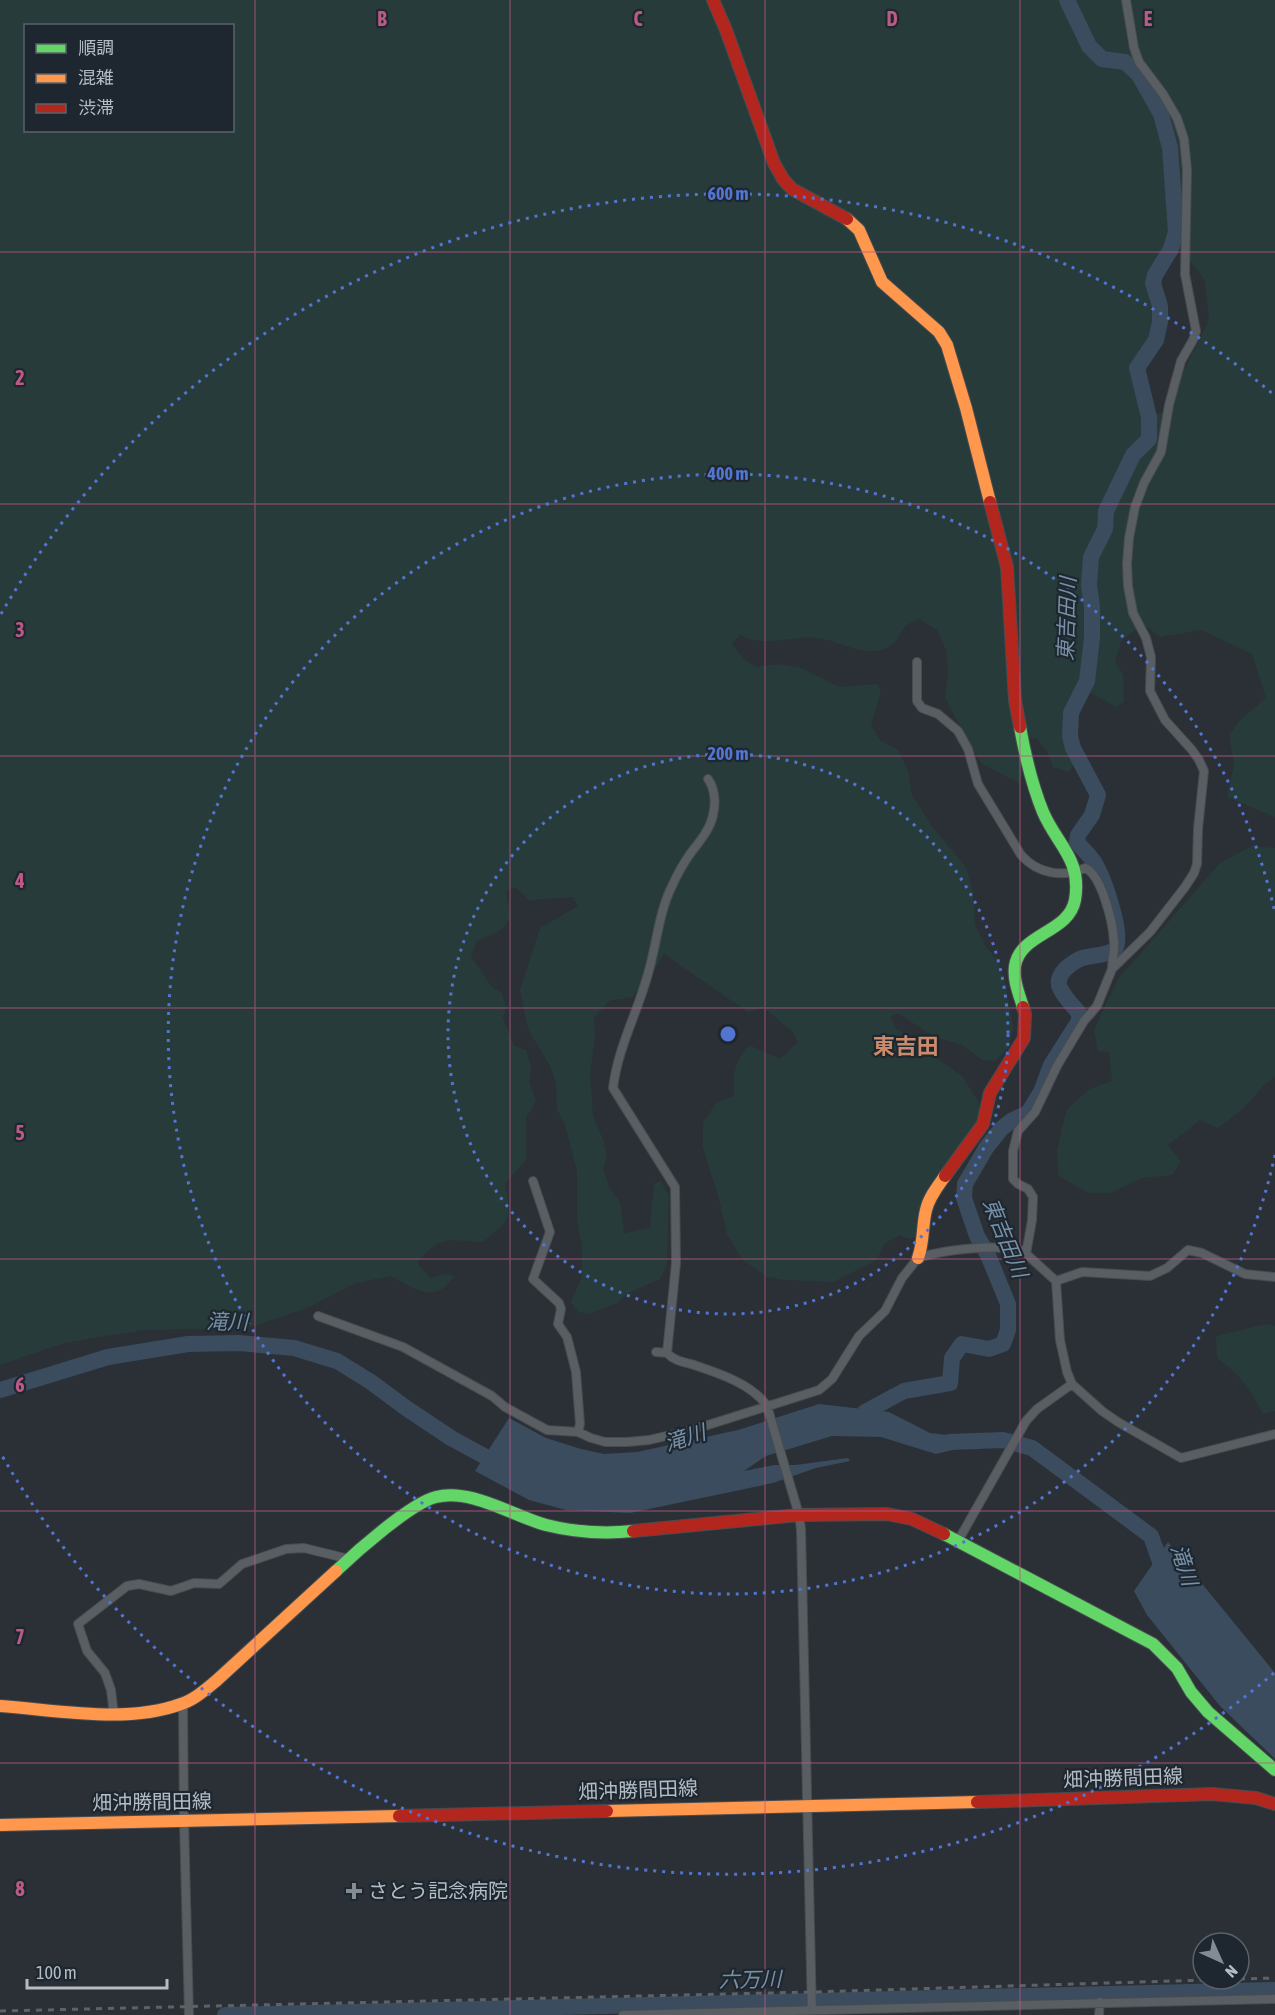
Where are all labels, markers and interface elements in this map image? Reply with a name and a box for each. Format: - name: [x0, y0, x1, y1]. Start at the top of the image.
- text: B: [377, 7, 387, 30]
- text: C: [634, 7, 643, 30]
- text: D: [886, 7, 898, 30]
- text: E: [1144, 7, 1153, 30]
- legend: [24, 24, 234, 132]
- text: 順調: [78, 37, 114, 58]
- text: 混雑: [78, 67, 114, 88]
- text: 渋滞: [78, 97, 114, 118]
- text: 600 m: [708, 183, 748, 204]
- text: 2: [15, 366, 25, 389]
- text: 400 m: [707, 463, 748, 484]
- water label: 東吉田川: [1053, 575, 1080, 661]
- text: 3: [15, 618, 25, 641]
- text: 200 m: [708, 743, 748, 764]
- text: 4: [14, 869, 25, 892]
- centre of rings: [718, 1024, 738, 1044]
- district label: 東吉田: [873, 1033, 939, 1059]
- text: 5: [15, 1121, 25, 1144]
- water label: 東吉田川: [979, 1194, 1034, 1283]
- water label: 滝川: [206, 1309, 250, 1333]
- text: 6: [15, 1373, 25, 1396]
- water label: 滝川: [661, 1419, 710, 1455]
- water label: 滝川: [1167, 1541, 1203, 1590]
- text: 7: [15, 1625, 25, 1648]
- street label: 畑沖勝間田線: [1063, 1764, 1183, 1791]
- street label: 畑沖勝間田線: [578, 1776, 698, 1803]
- street label: 畑沖勝間田線: [92, 1789, 212, 1814]
- text: 8: [15, 1877, 25, 1900]
- place label: さとう記念病院: [368, 1879, 508, 1902]
- marker: さとう記念病院: [345, 1882, 363, 1900]
- north arrow: [1191, 1931, 1251, 1991]
- scale bar: [27, 1952, 166, 1990]
- text: 100 m: [36, 1962, 77, 1983]
- text: N: [1222, 1962, 1241, 1981]
- water label: 六万川: [718, 1966, 784, 1992]

